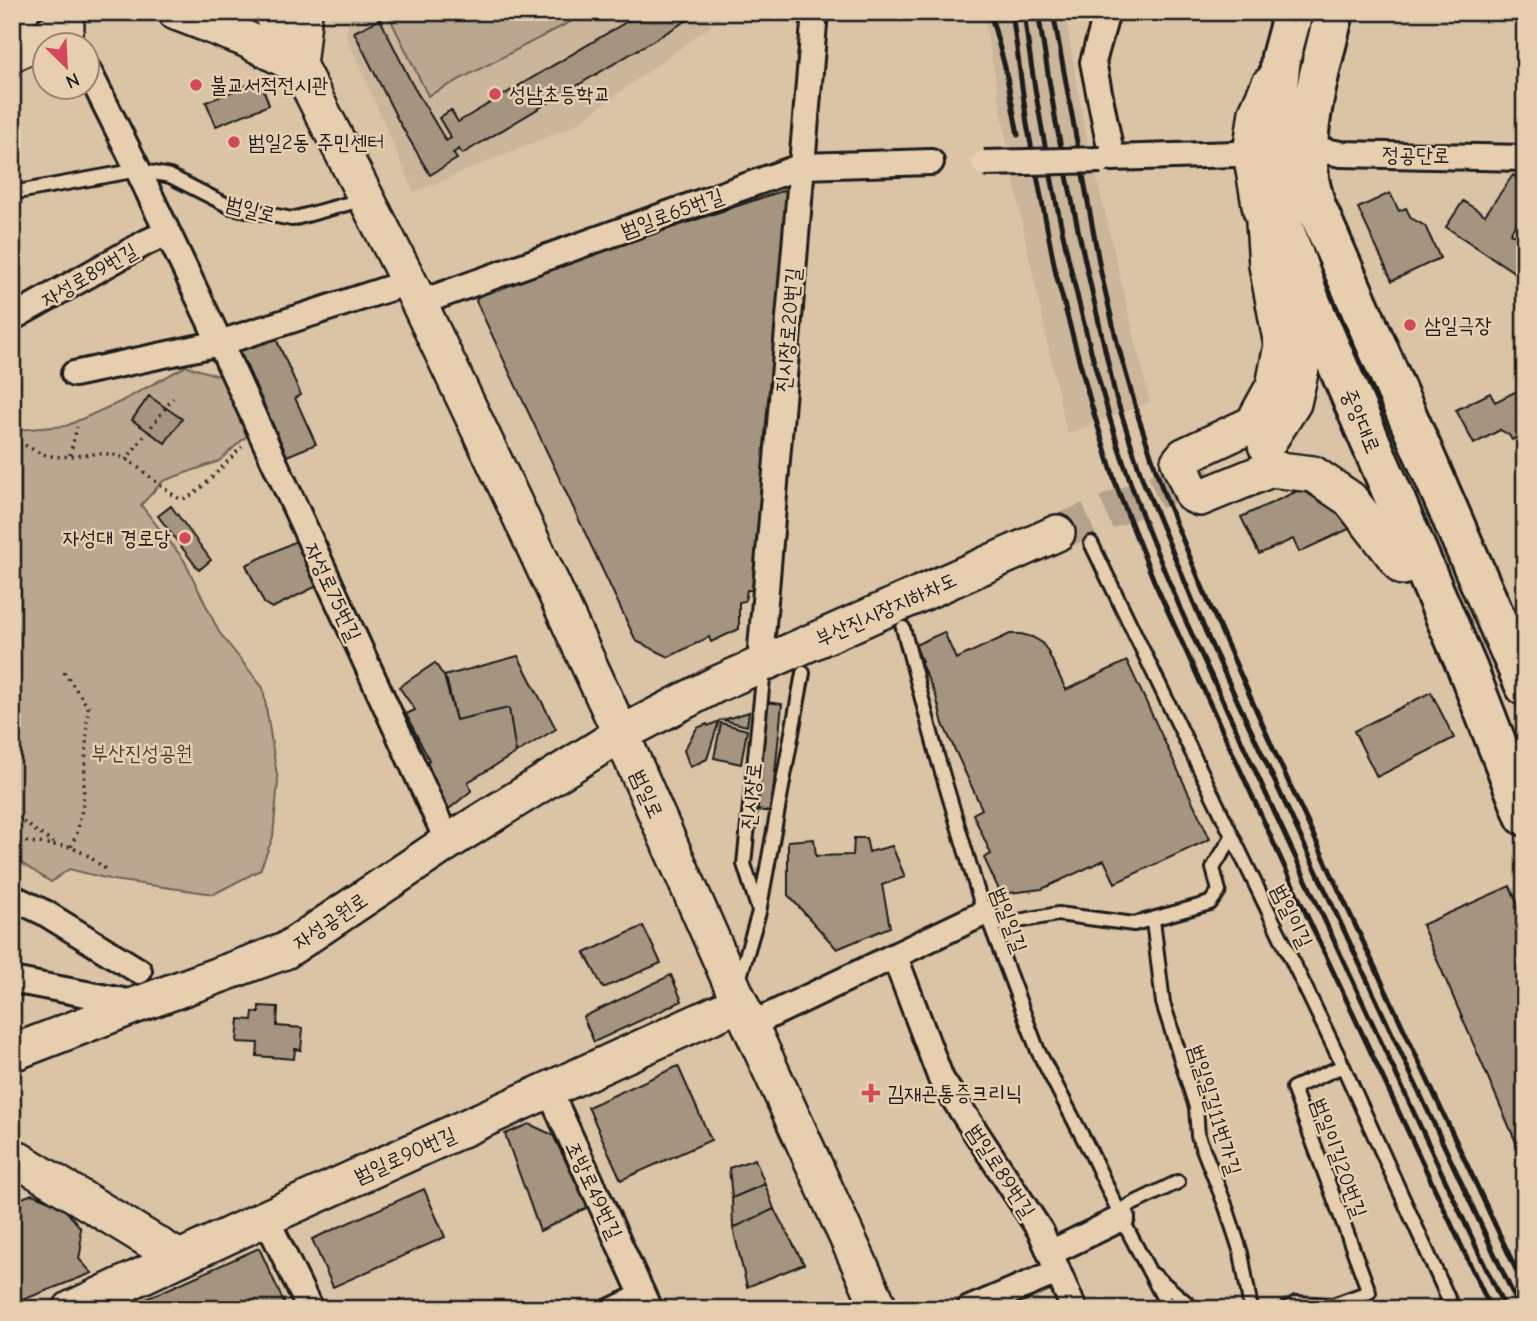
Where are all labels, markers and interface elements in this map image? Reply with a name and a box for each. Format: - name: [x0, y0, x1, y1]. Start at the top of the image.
- north arrow: [32, 32, 102, 102]
- text: N: [62, 68, 83, 93]
- place label: 불교서적전시관: [210, 73, 328, 97]
- marker: 불교서적전시관: [188, 77, 204, 93]
- place label: 성남초등학교: [509, 82, 610, 106]
- marker: 성남초등학교: [487, 86, 503, 102]
- place label: 범일2동 주민센터: [248, 130, 384, 154]
- marker: 범일2동 주민센터: [226, 134, 242, 150]
- street label: 정공단로: [1382, 142, 1450, 168]
- street label: 범일로65번길: [617, 183, 727, 243]
- street label: 범일로: [223, 191, 279, 227]
- street label: 자성로89번길: [37, 238, 141, 312]
- street label: 진시장로20번길: [771, 267, 805, 393]
- place label: 삼일극장: [1424, 313, 1492, 337]
- marker: 삼일극장: [1402, 317, 1418, 333]
- street label: 중앙대로: [1337, 385, 1385, 457]
- place label: 자성대 경로당: [63, 526, 171, 550]
- marker: 자성대 경로당: [177, 530, 193, 546]
- street label: 자성로75번길: [300, 539, 366, 645]
- street label: 부산진시장지하차도: [812, 567, 960, 651]
- park label: 부산진성공원: [91, 741, 193, 765]
- street label: 진시장로: [736, 761, 766, 831]
- street label: 범일로: [626, 766, 668, 822]
- street label: 범일이길: [1266, 880, 1318, 952]
- street label: 범일일길: [986, 884, 1032, 956]
- street label: 자성공원로: [288, 887, 372, 955]
- street label: 범일일길11번가길: [1184, 1042, 1246, 1178]
- place label: 김재곤통증크리닉: [887, 1081, 1022, 1105]
- marker: 김재곤통증크리닉: [861, 1083, 881, 1103]
- street label: 범일이길20번길: [1306, 1095, 1372, 1221]
- street label: 범일로89번길: [962, 1120, 1040, 1222]
- street label: 범일로90번길: [351, 1122, 459, 1188]
- street label: 조방로49번길: [561, 1137, 627, 1243]

